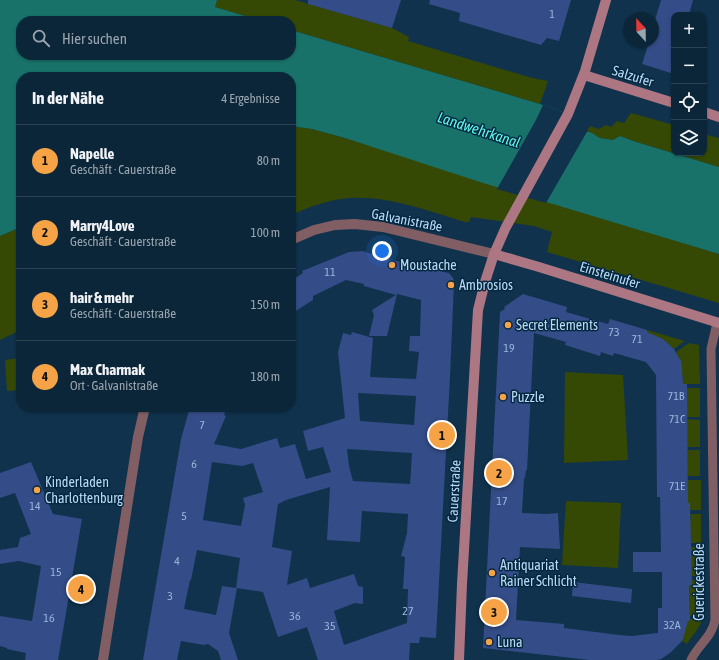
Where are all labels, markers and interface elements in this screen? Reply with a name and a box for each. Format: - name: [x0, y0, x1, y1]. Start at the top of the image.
- house number: 1: [549, 7, 555, 21]
- north arrow: [623, 12, 659, 48]
- map controls: [671, 12, 707, 156]
- button: +: [671, 12, 707, 48]
- search box: [16, 16, 296, 60]
- icon: search: [30, 27, 52, 49]
- text: Hier suchen: [62, 30, 127, 47]
- button: −: [671, 48, 707, 84]
- street label: Salzufer: [610, 62, 656, 90]
- button: locate: [671, 84, 707, 120]
- text: In der Nähe: [32, 88, 104, 108]
- text: 4 Ergebnisse: [221, 91, 280, 106]
- water label: Landwehrkanal: [436, 108, 523, 151]
- button: layers: [671, 120, 707, 156]
- text: Napelle: [70, 145, 114, 162]
- text: 1: [42, 153, 48, 168]
- text: 80 m: [257, 153, 280, 168]
- text: Geschäft · Cauerstraße: [70, 162, 176, 177]
- street label: Galvanistraße: [370, 205, 444, 235]
- text: Marry4Love: [70, 217, 135, 234]
- text: 2: [42, 225, 48, 240]
- text: 100 m: [251, 225, 280, 240]
- text: Geschäft · Cauerstraße: [70, 234, 176, 249]
- your location: [372, 241, 392, 261]
- place label: Moustache: [400, 257, 457, 273]
- street label: Einsteinufer: [578, 258, 643, 292]
- marker: Moustache: [387, 260, 397, 270]
- house number: 11: [324, 265, 336, 279]
- place label: Ambrosios: [459, 277, 513, 293]
- marker: Ambrosios: [446, 280, 456, 290]
- text: hair & mehr: [70, 289, 133, 306]
- text: 3: [42, 297, 48, 312]
- text: 150 m: [251, 297, 280, 312]
- text: Geschäft · Cauerstraße: [70, 306, 176, 321]
- place label: Secret Elements: [516, 317, 598, 333]
- marker: Secret Elements: [503, 320, 513, 330]
- house number: 73: [608, 325, 620, 339]
- house number: 71: [631, 332, 643, 346]
- house number: 19: [503, 341, 515, 355]
- text: Max Charmak: [70, 361, 145, 378]
- text: 4: [42, 369, 48, 384]
- text: 180 m: [251, 369, 280, 384]
- text: Ort · Galvanistraße: [70, 378, 158, 393]
- place label: Puzzle: [511, 389, 545, 405]
- house number: 71B: [668, 389, 685, 403]
- marker: Puzzle: [498, 392, 508, 402]
- house number: 71C: [669, 412, 686, 426]
- house number: 7: [199, 418, 205, 432]
- pin: 1: [429, 420, 455, 450]
- house number: 6: [191, 457, 197, 471]
- pin: 2: [486, 458, 512, 488]
- street label: Cauerstraße: [444, 459, 464, 523]
- place label: Kinderladen Charlottenburg: [45, 474, 123, 506]
- house number: 71E: [669, 479, 685, 493]
- marker: Kinderladen Charlottenburg: [32, 485, 42, 495]
- house number: 17: [496, 494, 508, 508]
- house number: 14: [29, 499, 41, 513]
- house number: 5: [181, 509, 187, 523]
- street label: Guerickestraße: [691, 543, 707, 621]
- house number: 4: [174, 554, 180, 568]
- place label: Antiquariat Rainer Schlicht: [500, 557, 577, 589]
- house number: 15: [50, 565, 62, 579]
- marker: Antiquariat Rainer Schlicht: [487, 568, 497, 578]
- pin: 4: [68, 574, 94, 604]
- house number: 3: [167, 589, 173, 603]
- pin: 3: [481, 597, 507, 627]
- house number: 27: [402, 604, 414, 618]
- house number: 36: [289, 609, 301, 623]
- house number: 16: [43, 611, 55, 625]
- house number: 32A: [663, 618, 681, 632]
- house number: 35: [324, 619, 336, 633]
- place label: Luna: [497, 634, 522, 650]
- marker: Luna: [484, 637, 494, 647]

